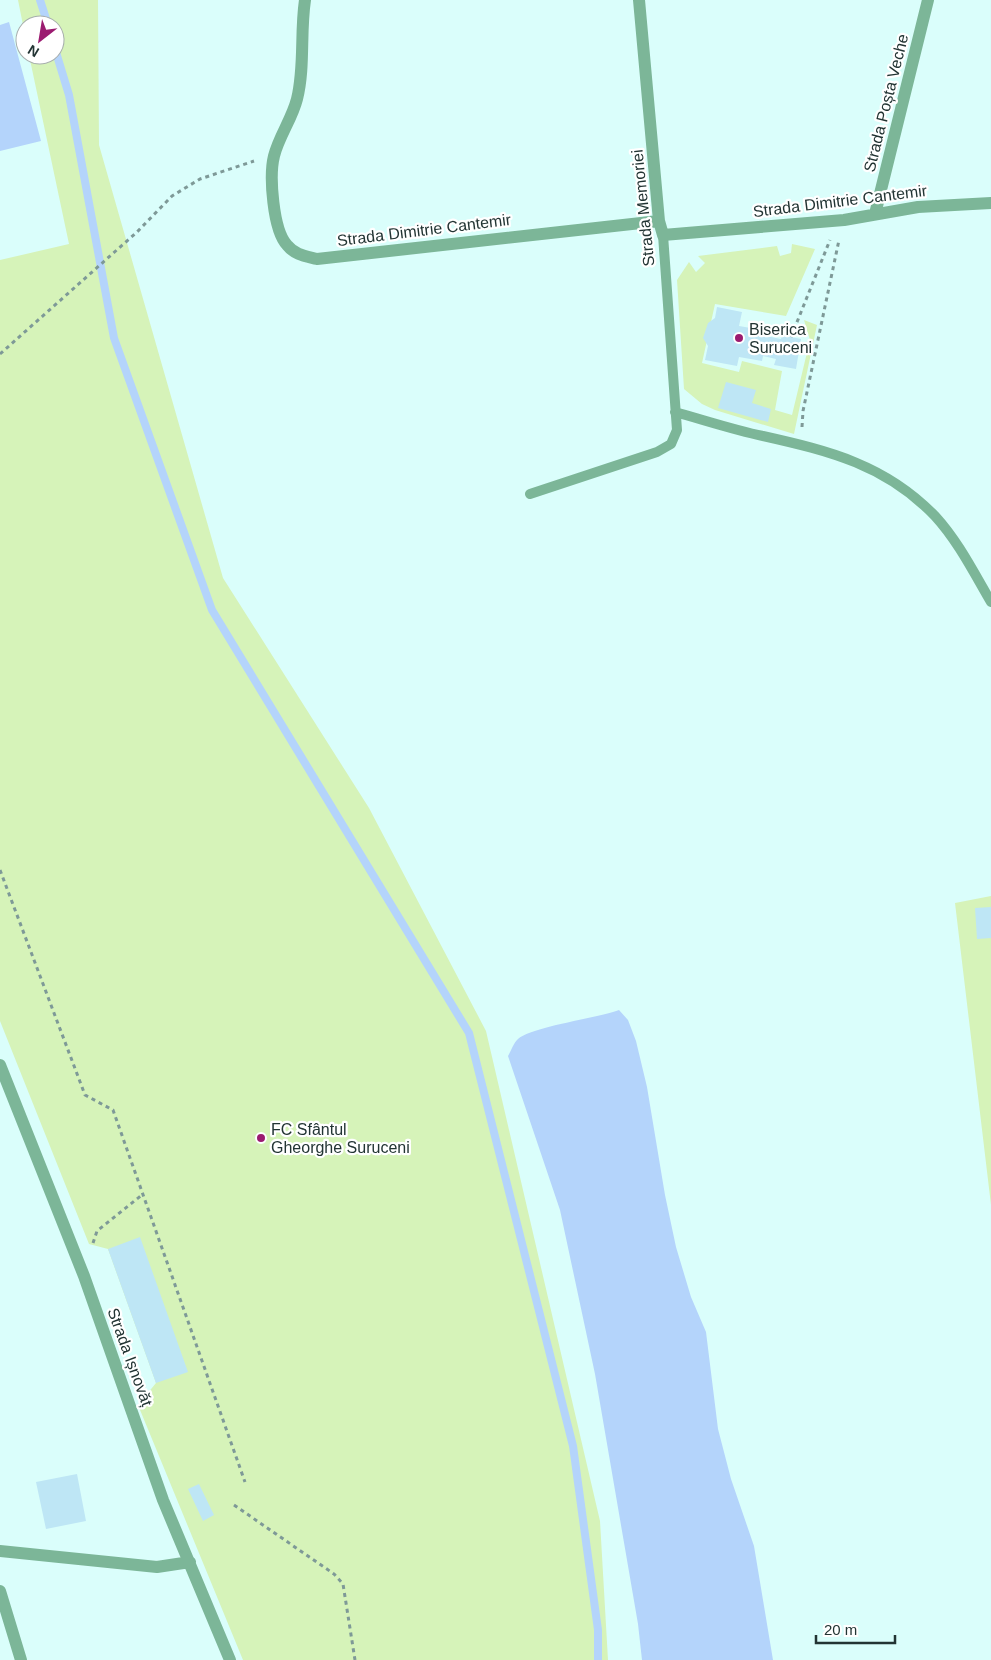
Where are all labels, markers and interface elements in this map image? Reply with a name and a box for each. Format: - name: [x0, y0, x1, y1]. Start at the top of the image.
- north arrow: [15, 15, 65, 65]
- street label: Strada Poșta Veche: [861, 32, 911, 174]
- text: N: [25, 42, 42, 61]
- street label: Strada Memoriei: [628, 149, 658, 267]
- street label: Strada Dimitrie Cantemir: [752, 182, 929, 220]
- street label: Strada Dimitrie Cantemir: [336, 211, 513, 249]
- place label: Biserica Suruceni: [749, 321, 812, 356]
- marker: Biserica Suruceni: [733, 332, 745, 344]
- place label: FC Sfântul Gheorghe Suruceni: [271, 1121, 410, 1156]
- marker: FC Sfântul Gheorghe Suruceni: [255, 1132, 267, 1144]
- street label: Strada Ișnovăț: [104, 1306, 156, 1409]
- scale bar: [816, 1612, 895, 1644]
- text: 20 m: [824, 1621, 857, 1638]

